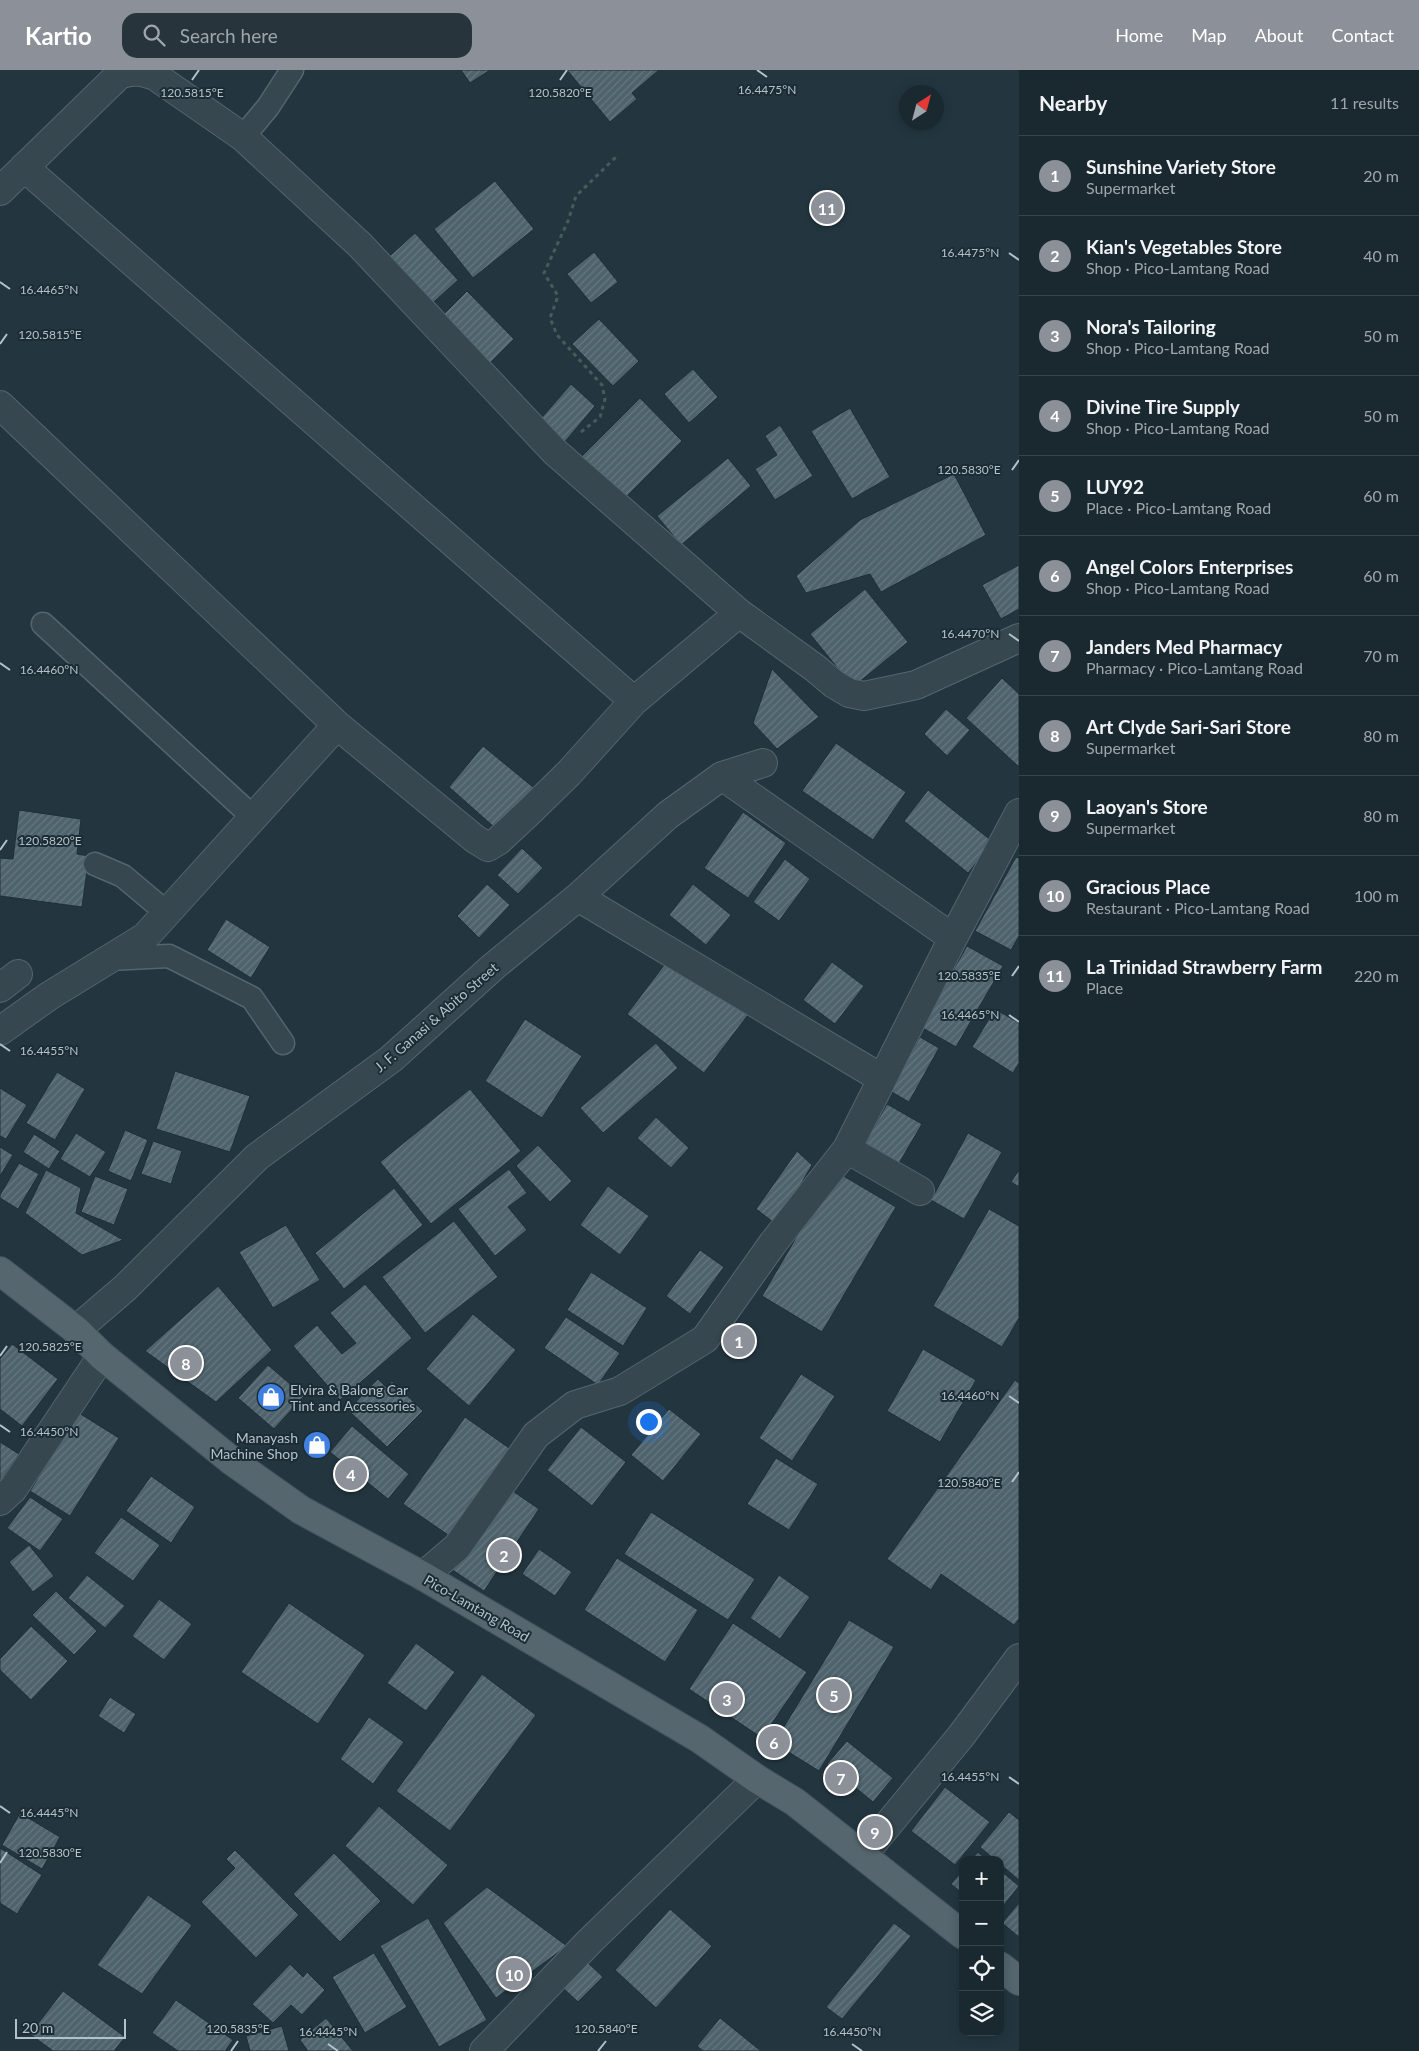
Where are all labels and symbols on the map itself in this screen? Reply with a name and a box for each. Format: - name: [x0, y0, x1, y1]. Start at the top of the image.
- text: 16.4475°N: [738, 82, 796, 97]
- text: 120.5815°E: [160, 85, 224, 100]
- text: 120.5820°E: [528, 85, 592, 100]
- north arrow: [899, 85, 944, 130]
- pin: 11: [811, 189, 843, 227]
- text: 16.4475°N: [941, 245, 999, 260]
- text: 16.4465°N: [20, 282, 78, 297]
- text: 120.5815°E: [18, 327, 82, 342]
- text: 120.5830°E: [937, 462, 1001, 477]
- text: 16.4470°N: [941, 626, 999, 641]
- text: 16.4460°N: [20, 662, 78, 677]
- text: 120.5820°E: [18, 833, 82, 848]
- street label: J. F. Ganasi & Abito Street: [371, 959, 501, 1075]
- text: 120.5835°E: [937, 968, 1001, 983]
- text: 16.4465°N: [941, 1007, 999, 1022]
- text: 16.4455°N: [20, 1043, 78, 1058]
- pin: 1: [723, 1322, 755, 1360]
- text: 120.5825°E: [18, 1339, 82, 1354]
- pin: 8: [170, 1344, 202, 1382]
- place label: Elvira & Balong Car Tint and Accessories: [290, 1381, 415, 1414]
- shop icon: Elvira & Balong Car Tint and Accessories: [256, 1382, 286, 1412]
- text: 16.4460°N: [941, 1388, 999, 1403]
- your location: [636, 1409, 662, 1435]
- text: 16.4450°N: [20, 1424, 78, 1439]
- place label: Manayash Machine Shop: [211, 1429, 298, 1462]
- shop icon: Manayash Machine Shop: [302, 1430, 332, 1460]
- pin: 4: [335, 1455, 367, 1493]
- text: 120.5840°E: [937, 1475, 1001, 1490]
- pin: 2: [488, 1536, 520, 1574]
- street label: Pico-Lamtang Road: [421, 1571, 533, 1645]
- pin: 5: [818, 1676, 850, 1714]
- pin: 3: [711, 1680, 743, 1718]
- pin: 6: [758, 1723, 790, 1761]
- pin: 7: [825, 1759, 857, 1797]
- text: 16.4455°N: [941, 1769, 999, 1784]
- text: 16.4445°N: [20, 1805, 78, 1820]
- pin: 9: [859, 1813, 891, 1851]
- text: 120.5830°E: [18, 1845, 82, 1860]
- pin: 10: [498, 1955, 530, 1993]
- scale bar: [15, 2016, 126, 2039]
- text: 120.5835°E: [206, 2021, 270, 2036]
- text: 120.5840°E: [574, 2021, 638, 2036]
- text: 16.4445°N: [299, 2024, 357, 2039]
- text: 16.4450°N: [823, 2024, 881, 2039]

